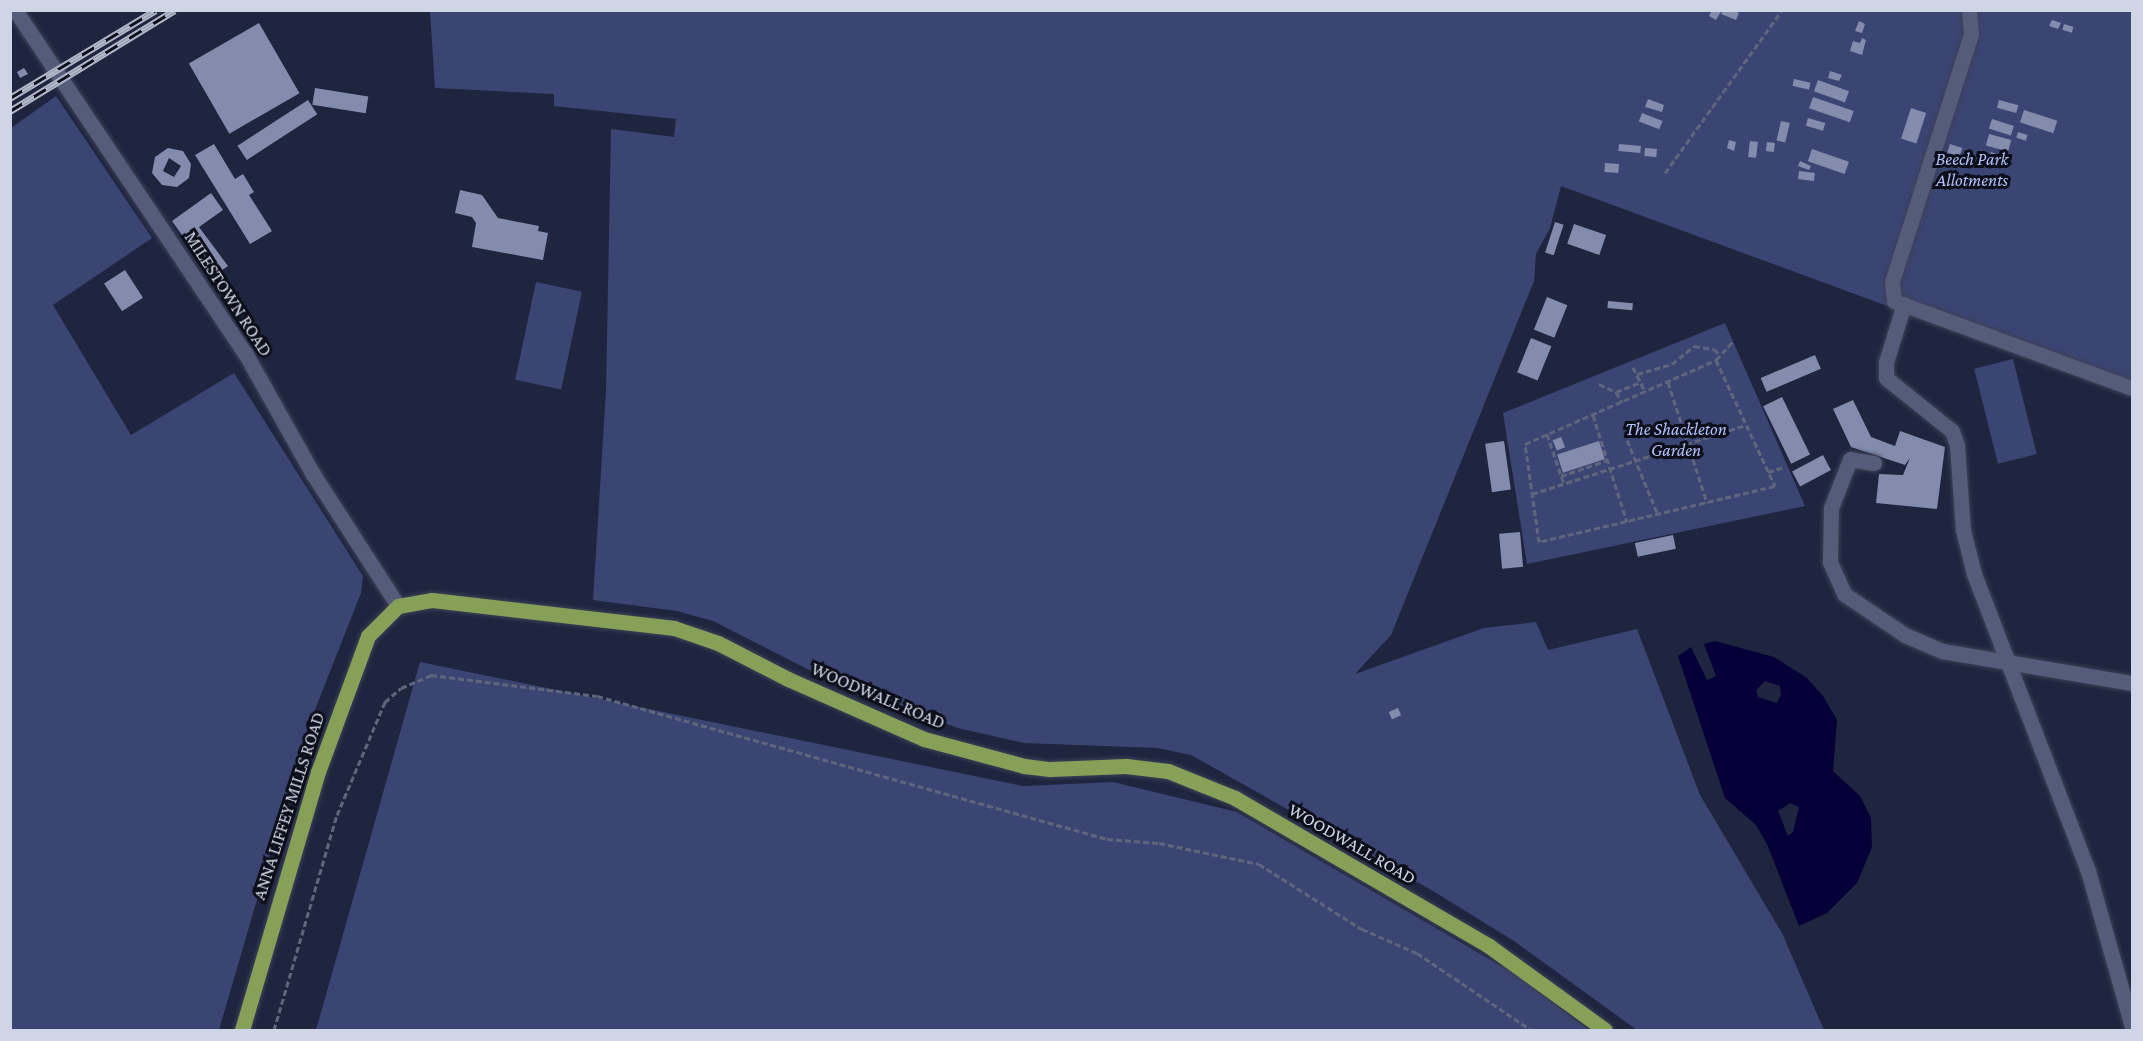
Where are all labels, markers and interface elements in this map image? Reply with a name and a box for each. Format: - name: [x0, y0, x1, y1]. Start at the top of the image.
- park label: Beech Park Allotments: [1936, 149, 2008, 192]
- street label: MILESTOWN ROAD: [180, 227, 276, 361]
- park label: The Shackleton Garden: [1625, 419, 1727, 462]
- street label: WOODWALL ROAD: [808, 658, 948, 734]
- street label: ANNA LIFFEY MILLS ROAD: [248, 709, 330, 903]
- street label: WOODWALL ROAD: [1284, 799, 1420, 889]

